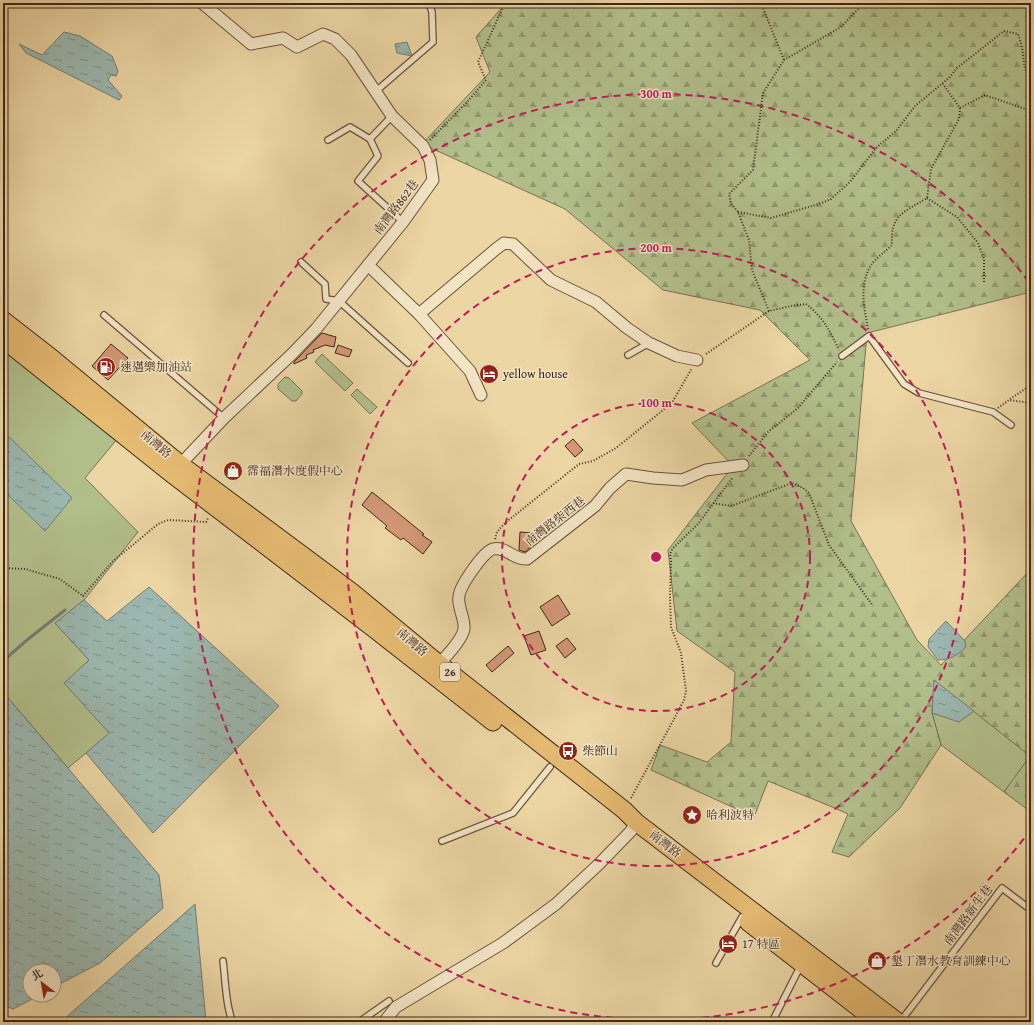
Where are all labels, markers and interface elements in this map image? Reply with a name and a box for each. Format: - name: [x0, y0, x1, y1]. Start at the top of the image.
- text: 300 m: [640, 85, 673, 102]
- street label: 南灣路862巷: [369, 175, 422, 238]
- text: 200 m: [640, 239, 673, 256]
- fuel station icon: 速邁樂加油站: [95, 356, 117, 378]
- place label: 速邁樂加油站: [120, 358, 192, 375]
- hotel icon: yellow house: [478, 363, 500, 385]
- place label: yellow house: [502, 365, 568, 382]
- text: 100 m: [640, 394, 673, 411]
- street label: 南灣路: [137, 426, 176, 462]
- shop icon: 霈福潛水度假中心: [222, 460, 244, 482]
- place label: 霈福潛水度假中心: [247, 462, 343, 479]
- street label: 南灣路柴西巷: [521, 492, 588, 549]
- centre of rings: [649, 550, 663, 564]
- street label: 南灣路: [393, 624, 432, 660]
- road number: 26: [440, 663, 460, 681]
- bus stop icon: 柴節山: [557, 740, 579, 762]
- place label: 柴節山: [582, 742, 618, 759]
- place icon: 哈利波特: [681, 804, 703, 826]
- place label: 哈利波特: [706, 806, 755, 823]
- street label: 南灣路: [646, 826, 685, 861]
- street label: 南灣路新生巷: [939, 881, 996, 949]
- hotel icon: 17 特區: [717, 933, 739, 955]
- place label: 17 特區: [742, 935, 780, 952]
- shop icon: 墾丁潛水教育訓練中心: [866, 950, 888, 972]
- place label: 墾丁潛水教育訓練中心: [891, 952, 1011, 969]
- north arrow: [22, 963, 62, 1003]
- text: 北: [28, 965, 46, 984]

